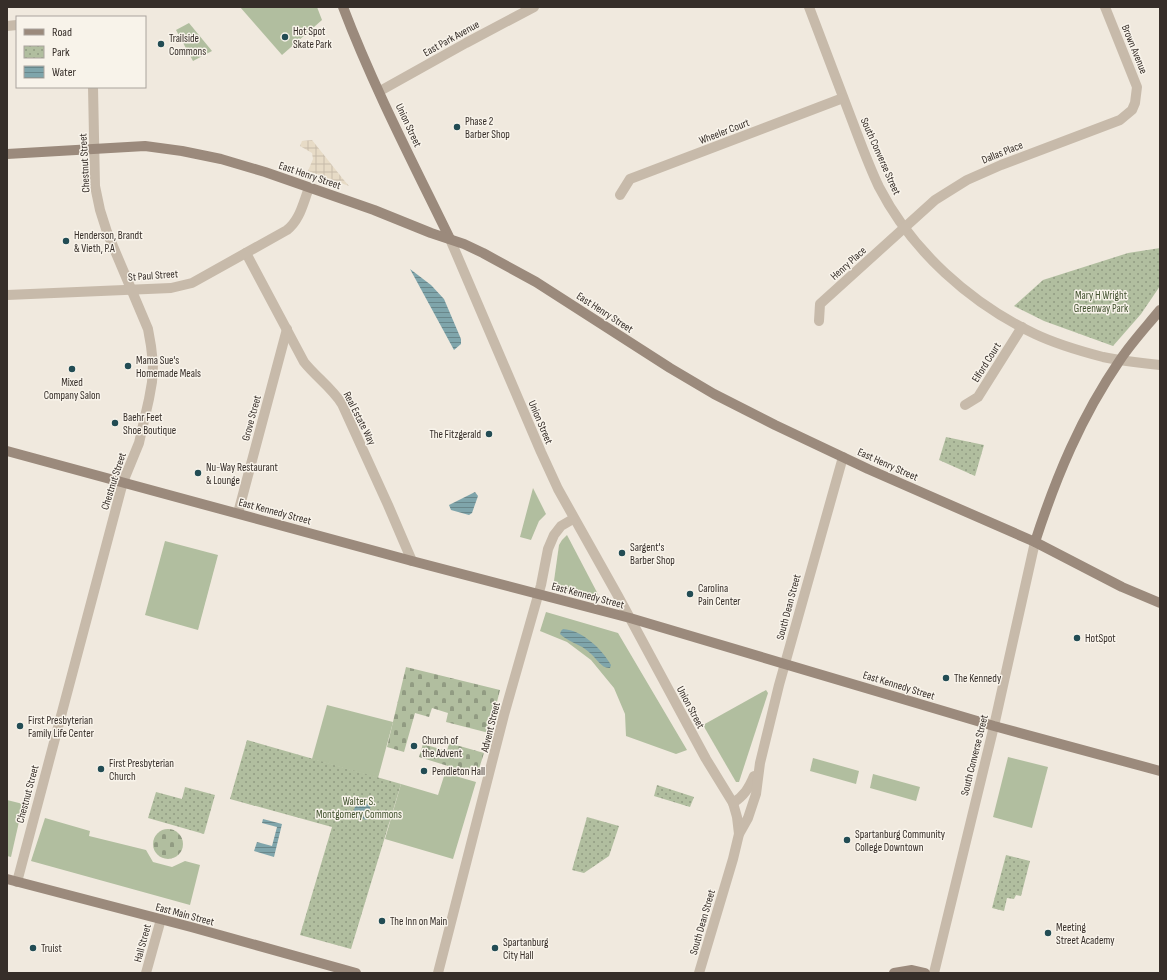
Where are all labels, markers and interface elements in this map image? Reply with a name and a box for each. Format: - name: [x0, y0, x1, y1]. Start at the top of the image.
- legend: [16, 16, 146, 88]
- street label: East Park Avenue: [421, 18, 482, 59]
- street label: Brown Avenue: [1119, 23, 1150, 76]
- text: Road: [52, 25, 72, 40]
- place label: Hot Spot Skate Park: [293, 25, 332, 51]
- place label: Trailside Commons: [169, 32, 206, 58]
- marker: Hot Spot Skate Park: [280, 32, 290, 42]
- marker: Trailside Commons: [156, 39, 166, 49]
- text: Park: [52, 45, 70, 60]
- text: Water: [52, 65, 76, 80]
- street label: Union Street: [393, 101, 425, 150]
- place label: Phase 2 Barber Shop: [465, 115, 510, 141]
- street label: Wheeler Court: [697, 116, 752, 147]
- street label: South Converse Street: [858, 116, 904, 197]
- marker: Phase 2 Barber Shop: [452, 122, 462, 132]
- street label: Chestnut Street: [76, 132, 93, 193]
- street label: Dallas Place: [980, 138, 1025, 167]
- street label: East Henry Street: [277, 159, 343, 192]
- place label: Henderson, Brandt & Vieth, P.A: [74, 229, 143, 255]
- marker: Henderson, Brandt & Vieth, P.A: [61, 236, 71, 246]
- street label: Henry Place: [828, 244, 869, 283]
- street label: St Paul Street: [128, 267, 179, 284]
- street label: East Henry Street: [574, 289, 636, 336]
- park label: Mary H Wright Greenway Park: [1074, 289, 1129, 315]
- street label: Elford Court: [969, 339, 1004, 385]
- place label: Mama Sue's Homemade Meals: [136, 354, 201, 380]
- marker: Mama Sue's Homemade Meals: [123, 361, 133, 371]
- marker: Mixed Company Salon: [67, 364, 77, 374]
- place label: Mixed Company Salon: [44, 376, 101, 402]
- street label: Real Estate Way: [341, 389, 379, 448]
- street label: Grove Street: [239, 393, 264, 442]
- street label: Union Street: [525, 398, 556, 447]
- place label: Baehr Feet Shoe Boutique: [123, 411, 176, 437]
- marker: Baehr Feet Shoe Boutique: [110, 418, 120, 428]
- place label: The Fitzgerald: [429, 428, 481, 441]
- marker: The Fitzgerald: [484, 429, 494, 439]
- street label: East Henry Street: [856, 445, 921, 484]
- street label: Chestnut Street: [98, 450, 129, 511]
- place label: Nu-Way Restaurant & Lounge: [206, 461, 278, 487]
- marker: Nu-Way Restaurant & Lounge: [193, 468, 203, 478]
- street label: East Kennedy Street: [237, 496, 313, 528]
- place label: Sargent's Barber Shop: [630, 541, 675, 567]
- marker: Sargent's Barber Shop: [617, 548, 627, 558]
- street label: South Dean Street: [773, 572, 804, 641]
- street label: East Kennedy Street: [550, 580, 626, 612]
- place label: Carolina Pain Center: [698, 582, 741, 608]
- marker: Carolina Pain Center: [685, 589, 695, 599]
- place label: HotSpot: [1085, 632, 1116, 645]
- marker: HotSpot: [1072, 633, 1082, 643]
- street label: East Kennedy Street: [861, 668, 937, 703]
- place label: The Kennedy: [954, 672, 1002, 685]
- marker: The Kennedy: [941, 673, 951, 683]
- street label: Union Street: [674, 684, 707, 731]
- street label: Advent Street: [478, 700, 503, 754]
- street label: South Converse Street: [958, 713, 991, 797]
- place label: First Presbyterian Family Life Center: [28, 714, 94, 740]
- marker: First Presbyterian Family Life Center: [15, 721, 25, 731]
- place label: Church of the Advent: [422, 734, 463, 760]
- marker: Church of the Advent: [409, 741, 419, 751]
- place label: First Presbyterian Church: [109, 757, 174, 783]
- street label: Chestnut Street: [14, 763, 42, 824]
- marker: First Presbyterian Church: [96, 764, 106, 774]
- place label: Pendleton Hall: [432, 765, 485, 778]
- marker: Pendleton Hall: [419, 766, 429, 776]
- park label: Walter S. Montgomery Commons: [316, 795, 402, 821]
- place label: Spartanburg Community College Downtown: [855, 828, 946, 854]
- marker: Spartanburg Community College Downtown: [842, 835, 852, 845]
- street label: South Dean Street: [687, 887, 718, 956]
- street label: East Main Street: [154, 900, 216, 929]
- place label: The Inn on Main: [390, 915, 447, 928]
- marker: The Inn on Main: [377, 916, 387, 926]
- place label: Meeting Street Academy: [1056, 921, 1115, 947]
- street label: Hall Street: [131, 922, 154, 964]
- marker: Meeting Street Academy: [1043, 928, 1053, 938]
- place label: Spartanburg City Hall: [503, 936, 549, 962]
- place label: Truist: [41, 942, 62, 955]
- marker: Truist: [28, 943, 38, 953]
- marker: Spartanburg City Hall: [490, 943, 500, 953]

